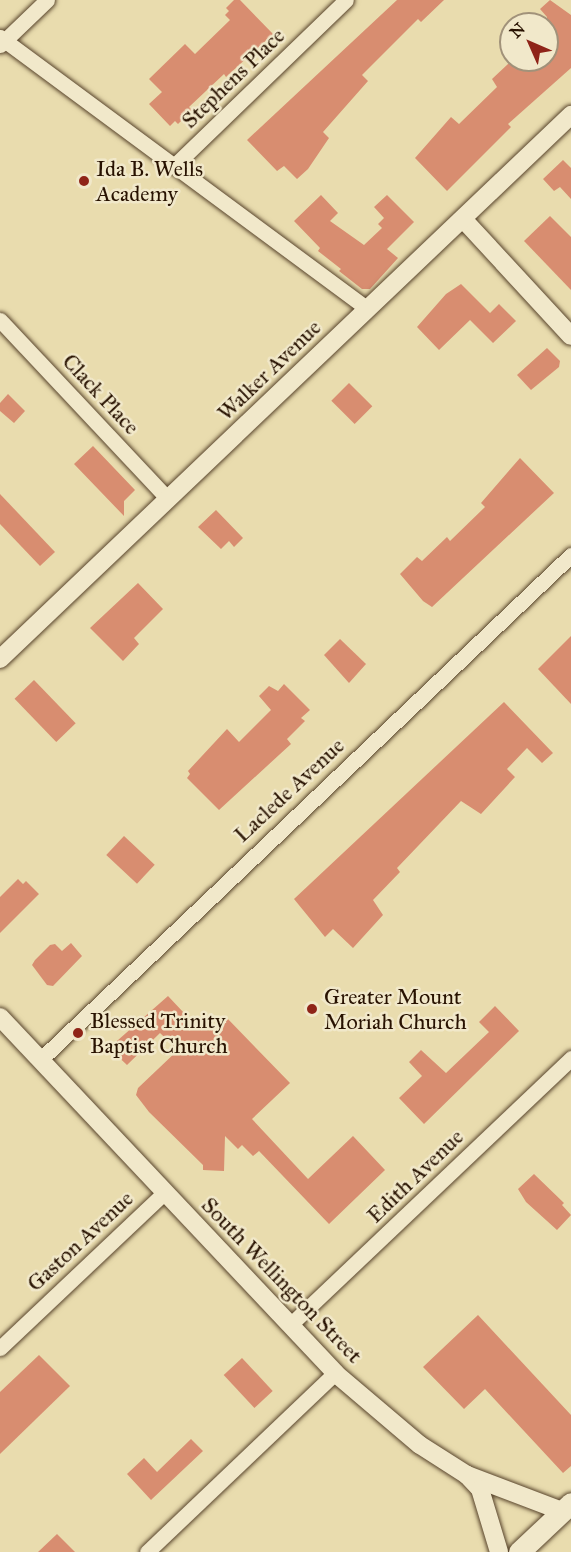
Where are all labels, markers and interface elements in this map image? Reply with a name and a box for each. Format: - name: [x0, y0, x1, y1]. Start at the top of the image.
- north arrow: [499, 12, 559, 72]
- text: N: [506, 19, 529, 42]
- street label: Stephens Place: [176, 22, 290, 134]
- place label: Ida B. Wells Academy: [96, 155, 203, 206]
- marker: Ida B. Wells Academy: [77, 174, 91, 188]
- street label: Walker Avenue: [212, 314, 326, 426]
- street label: Clack Place: [57, 348, 145, 440]
- street label: Laclede Avenue: [228, 732, 350, 848]
- place label: Greater Mount Moriah Church: [324, 983, 467, 1034]
- marker: Greater Mount Moriah Church: [305, 1002, 319, 1016]
- place label: Blessed Trinity Baptist Church: [90, 1007, 228, 1058]
- marker: Blessed Trinity Baptist Church: [71, 1026, 85, 1040]
- street label: Edith Avenue: [361, 1124, 469, 1228]
- street label: Gaston Avenue: [22, 1185, 138, 1297]
- street label: South Wellington Street: [196, 1192, 368, 1368]

